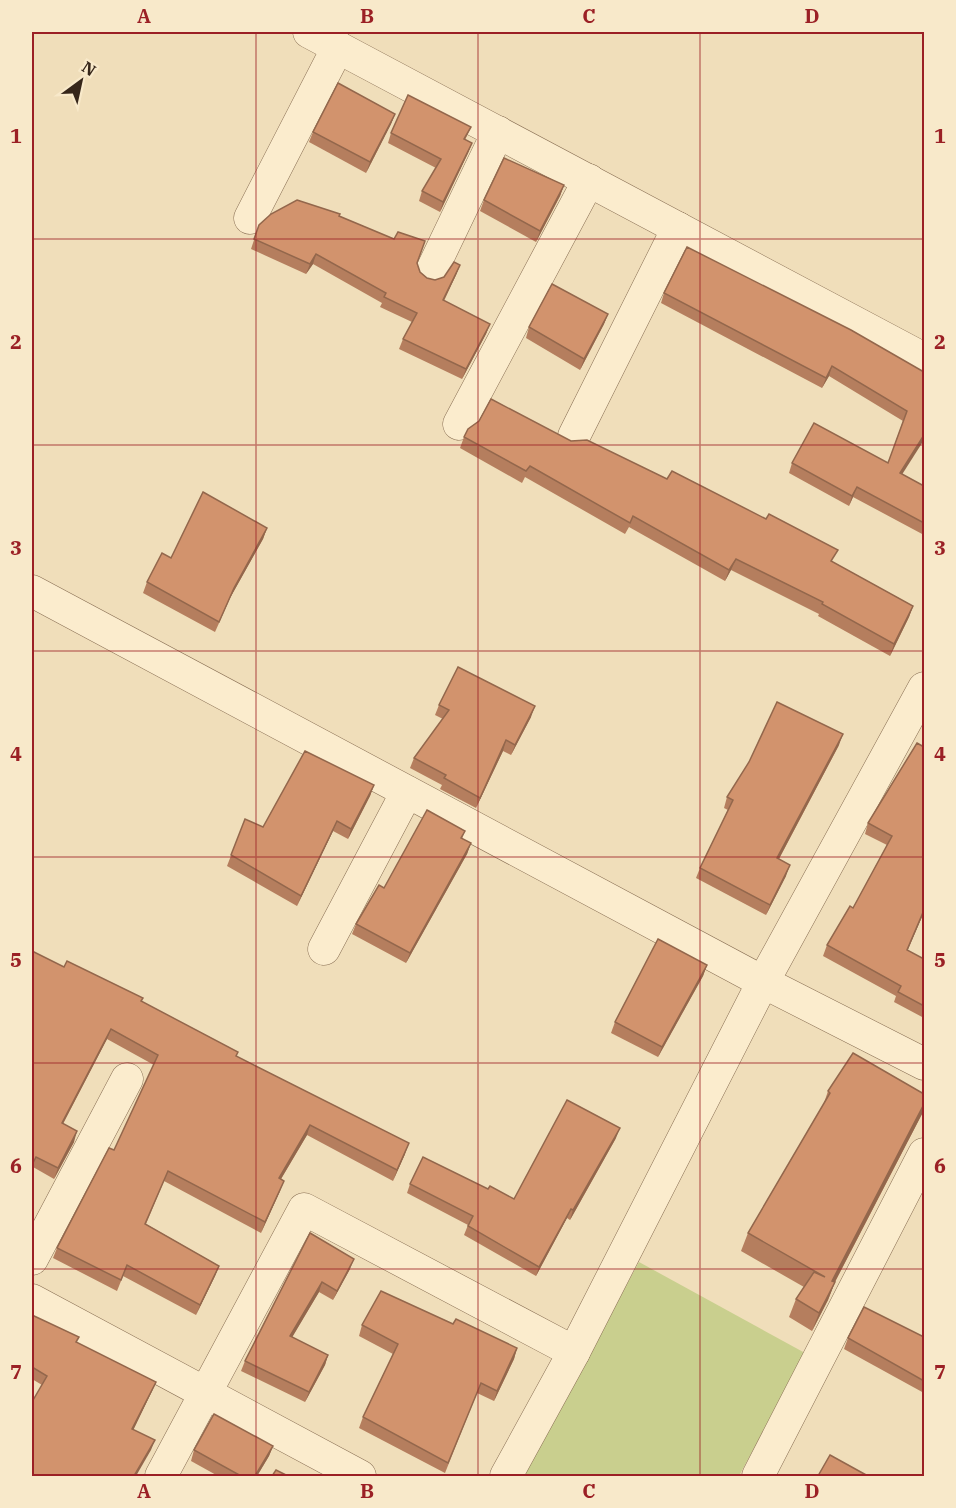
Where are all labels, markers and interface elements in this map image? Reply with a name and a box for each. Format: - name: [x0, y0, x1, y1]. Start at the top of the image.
- text: A: [137, 2, 151, 29]
- text: B: [360, 2, 374, 29]
- text: C: [582, 2, 596, 29]
- text: D: [804, 2, 820, 29]
- north arrow: [51, 51, 111, 111]
- text: N: [78, 57, 100, 80]
- text: 1: [10, 122, 22, 149]
- text: 1: [934, 122, 946, 149]
- text: 2: [10, 328, 22, 355]
- text: 2: [934, 328, 946, 355]
- text: 3: [10, 534, 22, 561]
- text: 3: [934, 534, 946, 561]
- text: 4: [10, 740, 22, 767]
- text: 4: [934, 740, 946, 767]
- text: 5: [10, 946, 22, 973]
- text: 5: [934, 946, 946, 973]
- text: 6: [10, 1152, 22, 1179]
- text: 6: [934, 1152, 946, 1179]
- text: 7: [10, 1358, 22, 1385]
- text: 7: [934, 1358, 946, 1385]
- text: A: [137, 1477, 151, 1504]
- text: B: [360, 1477, 374, 1504]
- text: C: [582, 1477, 596, 1504]
- text: D: [804, 1477, 820, 1504]

